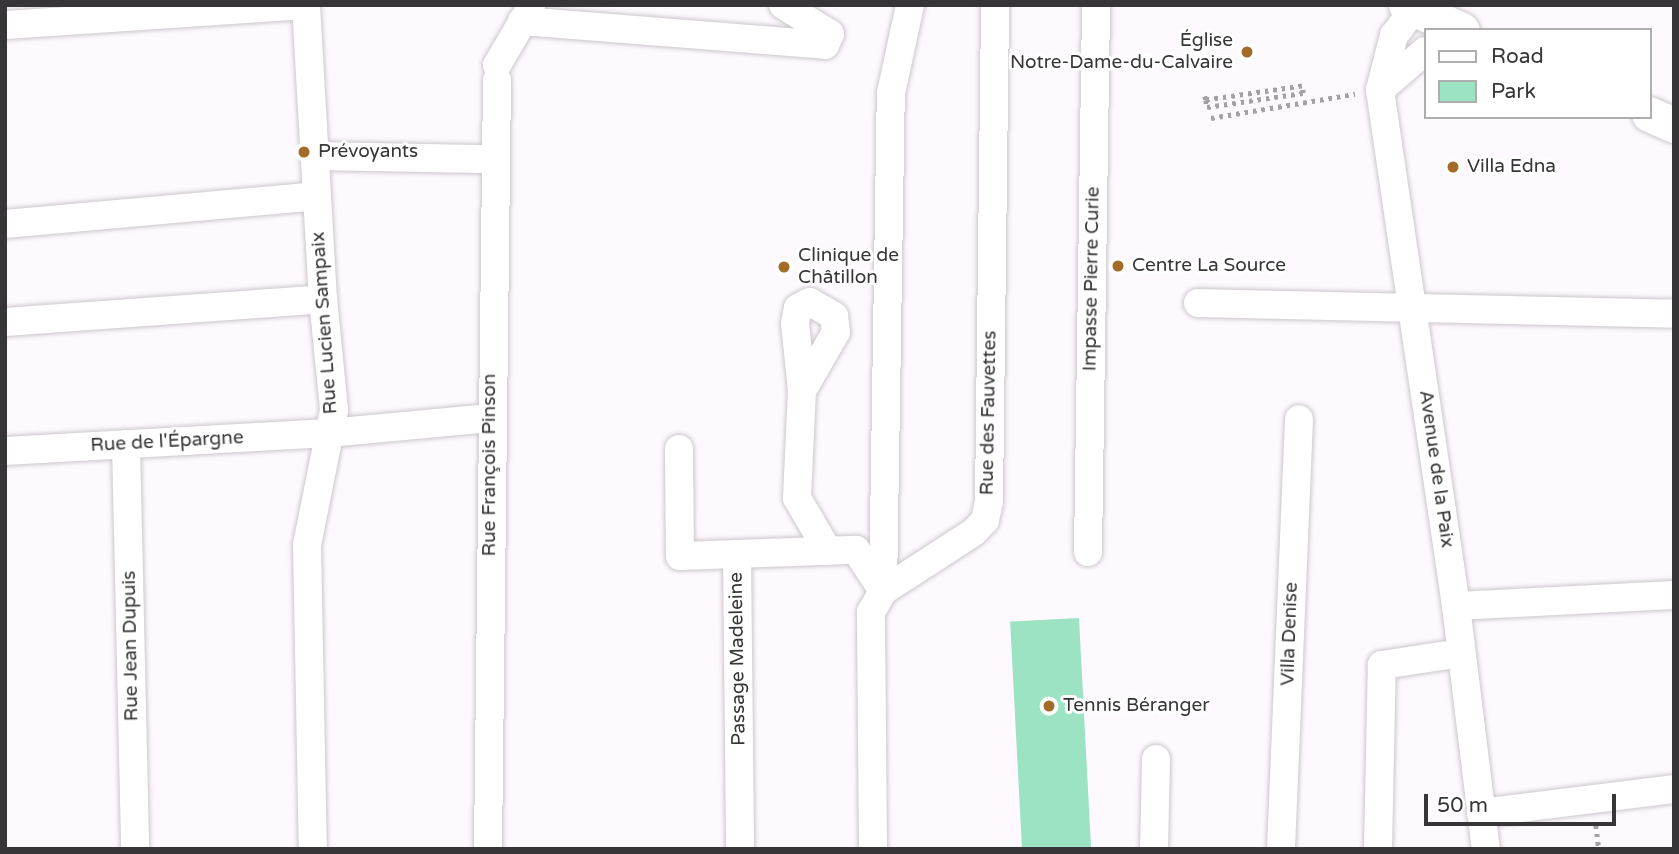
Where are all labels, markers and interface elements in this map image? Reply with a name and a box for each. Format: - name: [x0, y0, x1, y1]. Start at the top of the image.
- legend: [1424, 28, 1651, 119]
- place label: Église Notre-Dame-du-Calvaire: [1010, 30, 1233, 74]
- marker: Église Notre-Dame-du-Calvaire: [1239, 44, 1255, 60]
- text: Road: [1491, 44, 1544, 69]
- text: Park: [1491, 79, 1536, 104]
- place label: Prévoyants: [318, 141, 418, 163]
- marker: Prévoyants: [296, 144, 312, 160]
- place label: Villa Edna: [1467, 156, 1556, 178]
- marker: Villa Edna: [1445, 159, 1461, 175]
- street label: Impasse Pierre Curie: [1079, 186, 1105, 372]
- street label: Rue Lucien Sampaix: [307, 231, 343, 415]
- place label: Clinique de Châtillon: [798, 245, 899, 289]
- place label: Centre La Source: [1132, 255, 1286, 277]
- marker: Centre La Source: [1110, 258, 1126, 274]
- marker: Clinique de Châtillon: [776, 259, 792, 275]
- street label: Rue des Fauvettes: [976, 330, 1002, 496]
- street label: Rue François Pinson: [479, 374, 501, 556]
- street label: Avenue de la Paix: [1414, 389, 1458, 549]
- street label: Rue de l'Épargne: [90, 427, 244, 457]
- street label: Rue Jean Dupuis: [118, 570, 144, 722]
- street label: Passage Madeleine: [725, 572, 751, 746]
- street label: Villa Denise: [1277, 582, 1303, 686]
- place label: Tennis Béranger: [1063, 695, 1209, 717]
- marker: Tennis Béranger: [1041, 698, 1057, 714]
- scale bar: [1427, 780, 1620, 824]
- text: 50 m: [1437, 793, 1488, 818]

